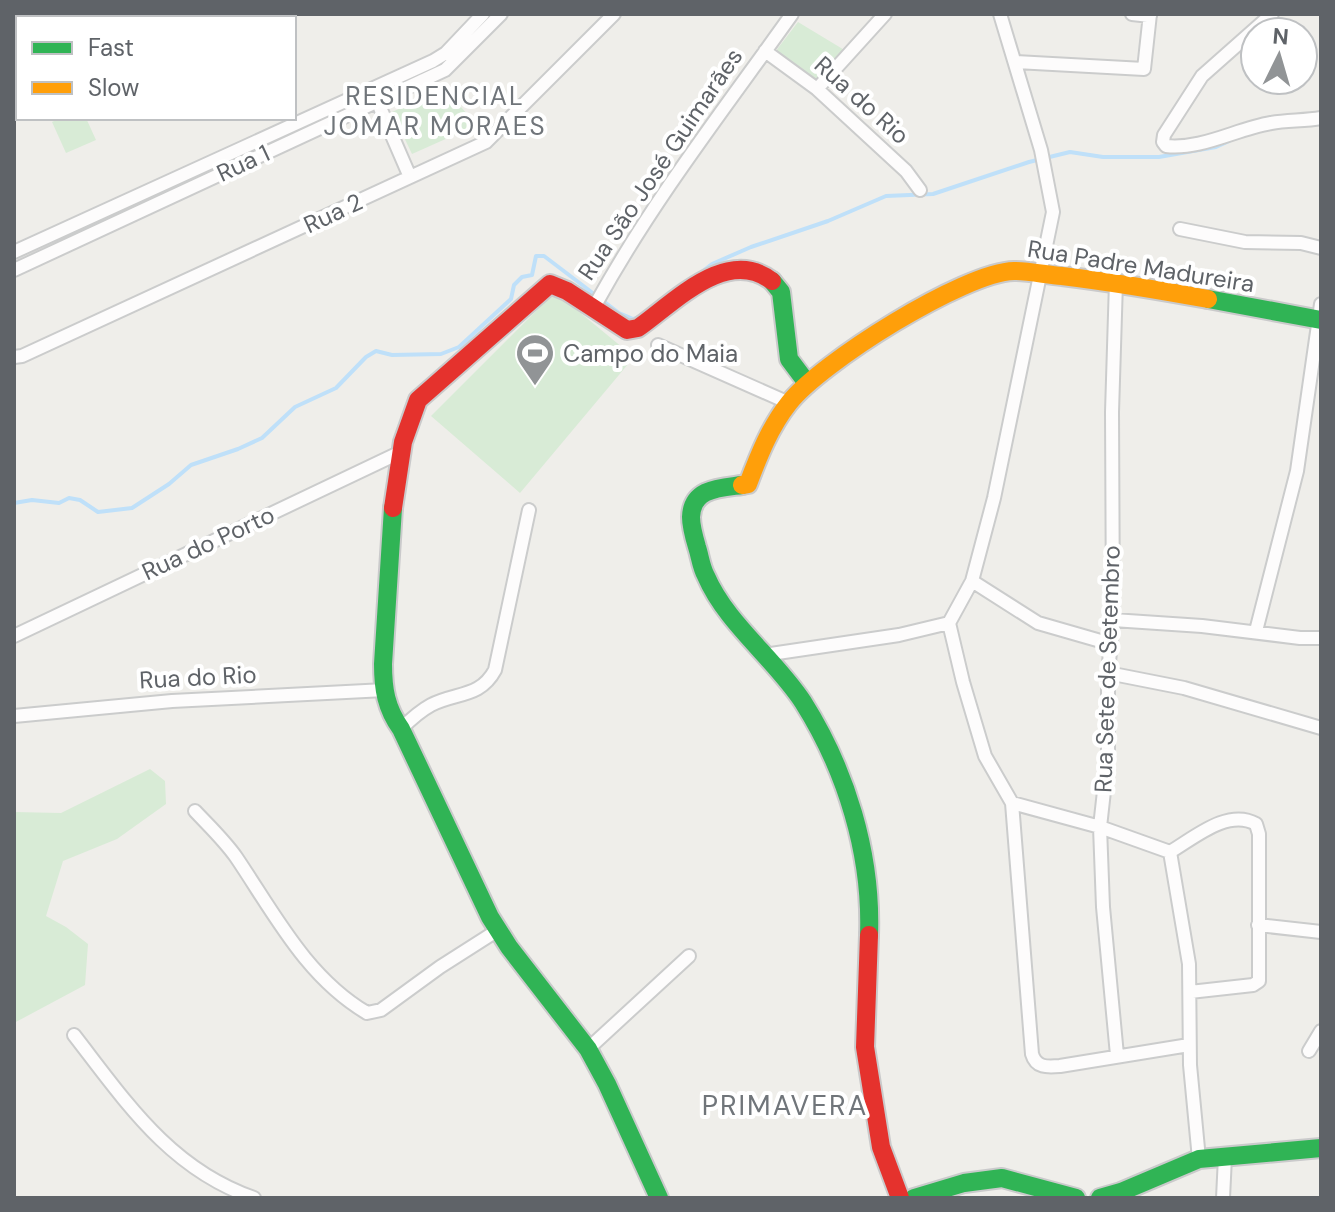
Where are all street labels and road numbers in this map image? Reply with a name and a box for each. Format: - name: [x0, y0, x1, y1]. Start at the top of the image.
- street label: Rua São José Guimarães: [571, 42, 749, 286]
- street label: Rua do Rio: [808, 49, 916, 151]
- street label: Rua 1: [212, 137, 274, 189]
- street label: Rua 2: [299, 186, 367, 240]
- street label: Rua Padre Madureira: [1025, 233, 1257, 299]
- street label: Rua do Porto: [137, 499, 279, 587]
- street label: Rua Sete de Setembro: [1087, 545, 1127, 793]
- street label: Rua do Rio: [139, 658, 257, 696]

